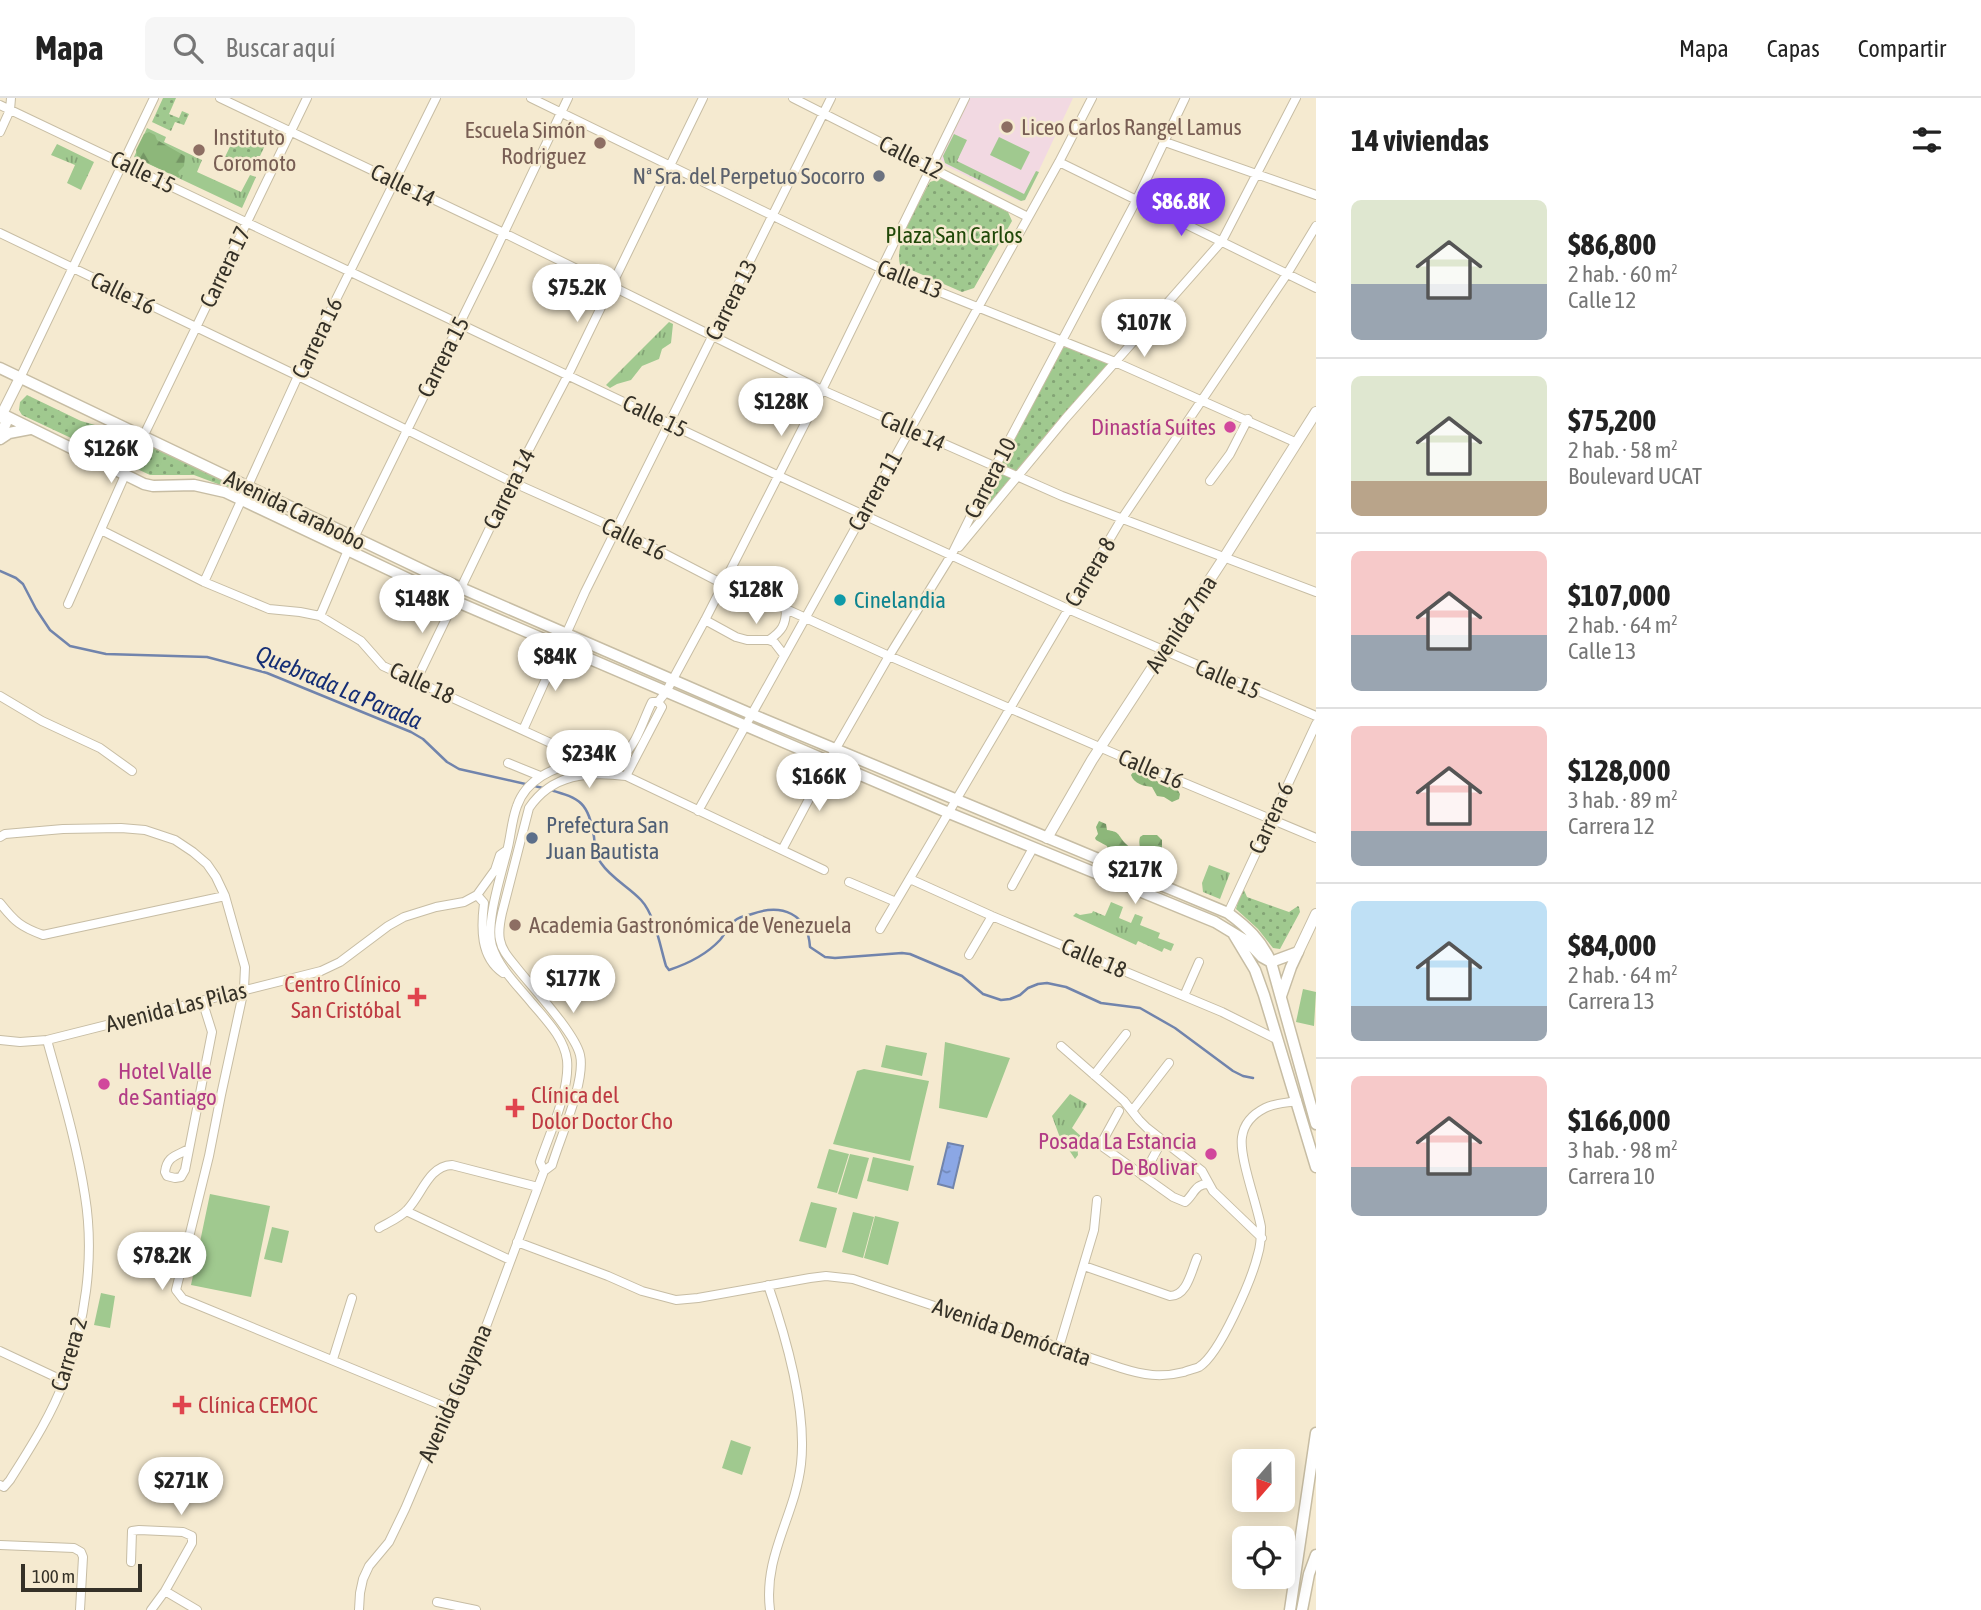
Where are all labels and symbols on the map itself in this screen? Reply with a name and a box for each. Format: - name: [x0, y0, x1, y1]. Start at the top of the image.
- place label: Liceo Carlos Rangel Lamus: [1021, 114, 1242, 140]
- place label: Escuela Simón Rodriguez: [465, 117, 586, 169]
- marker: Liceo Carlos Rangel Lamus: [999, 119, 1015, 135]
- place label: Instituto Coromoto: [213, 124, 296, 176]
- street label: Calle 12: [875, 130, 947, 184]
- marker: Escuela Simón Rodriguez: [592, 135, 608, 151]
- marker: Instituto Coromoto: [191, 142, 207, 158]
- street label: Calle 15: [107, 145, 179, 199]
- street label: Calle 14: [367, 158, 439, 212]
- place label: Nª Sra. del Perpetuo Socorro: [632, 163, 865, 189]
- marker: Nª Sra. del Perpetuo Socorro: [871, 168, 887, 184]
- pin: $86.8K: [1124, 178, 1238, 238]
- street label: Carrera 17: [194, 222, 256, 312]
- park label: Plaza San Carlos: [885, 222, 1023, 248]
- street label: Calle 13: [874, 254, 946, 304]
- street label: Carrera 13: [700, 255, 762, 345]
- pin: $75.2K: [520, 264, 634, 324]
- street label: Calle 16: [87, 266, 159, 320]
- street label: Carrera 16: [286, 293, 348, 383]
- pin: $107K: [1095, 300, 1193, 359]
- street label: Carrera 15: [412, 312, 474, 402]
- pin: $128K: [732, 378, 830, 438]
- street label: Calle 15: [619, 389, 691, 443]
- street label: Calle 14: [877, 405, 949, 457]
- place label: Dinastía Suites: [1091, 414, 1216, 440]
- marker: Dinastía Suites: [1222, 419, 1238, 435]
- pin: $126K: [62, 426, 160, 485]
- street label: Carrera 10: [959, 433, 1021, 523]
- street label: Carrera 14: [478, 444, 540, 534]
- street label: Carrera 11: [843, 447, 907, 535]
- street label: Avenida Carabobo: [220, 465, 370, 555]
- street label: Calle 16: [598, 512, 670, 566]
- street label: Carrera 8: [1059, 533, 1121, 611]
- pin: $128K: [707, 566, 805, 626]
- street label: Avenida 7ma: [1140, 571, 1222, 677]
- pin: $148K: [373, 575, 471, 635]
- place label: Cinelandia: [854, 587, 946, 613]
- marker: Cinelandia: [832, 592, 848, 608]
- pin: $84K: [514, 634, 596, 693]
- water label: Quebrada La Parada: [252, 640, 426, 734]
- street label: Calle 15: [1192, 654, 1264, 704]
- street label: Calle 18: [386, 657, 458, 709]
- pin: $234K: [540, 730, 638, 790]
- street label: Calle 16: [1115, 744, 1187, 794]
- pin: $166K: [770, 754, 868, 813]
- street label: Carrera 6: [1243, 778, 1299, 858]
- place label: Prefectura San Juan Bautista: [546, 812, 669, 864]
- marker: Prefectura San Juan Bautista: [524, 830, 540, 846]
- pin: $217K: [1086, 846, 1184, 906]
- place label: Academia Gastronómica de Venezuela: [529, 912, 852, 938]
- marker: Academia Gastronómica de Venezuela: [507, 917, 523, 933]
- street label: Calle 18: [1058, 933, 1130, 983]
- pin: $177K: [524, 956, 622, 1015]
- place label: Centro Clínico San Cristóbal: [284, 971, 401, 1023]
- street label: Avenida Las Pilas: [103, 977, 249, 1037]
- marker: Centro Clínico San Cristóbal: [407, 987, 427, 1007]
- place label: Hotel Valle de Santiago: [118, 1058, 217, 1110]
- marker: Hotel Valle de Santiago: [96, 1076, 112, 1092]
- place label: Clínica del Dolor Doctor Cho: [531, 1082, 673, 1134]
- marker: Clínica del Dolor Doctor Cho: [505, 1098, 525, 1118]
- place label: Posada La Estancia De Bolivar: [1038, 1128, 1198, 1180]
- marker: Posada La Estancia De Bolivar: [1203, 1146, 1219, 1162]
- pin: $78.2K: [105, 1232, 219, 1292]
- street label: Avenida Demócrata: [929, 1293, 1095, 1371]
- street label: Carrera 2: [45, 1314, 93, 1394]
- street label: Avenida Guayana: [413, 1320, 497, 1466]
- place label: Clínica CEMOC: [198, 1392, 318, 1418]
- marker: Clínica CEMOC: [172, 1395, 192, 1415]
- north arrow: [1232, 1449, 1295, 1512]
- pin: $271K: [132, 1458, 230, 1517]
- scale bar: [21, 1561, 142, 1593]

